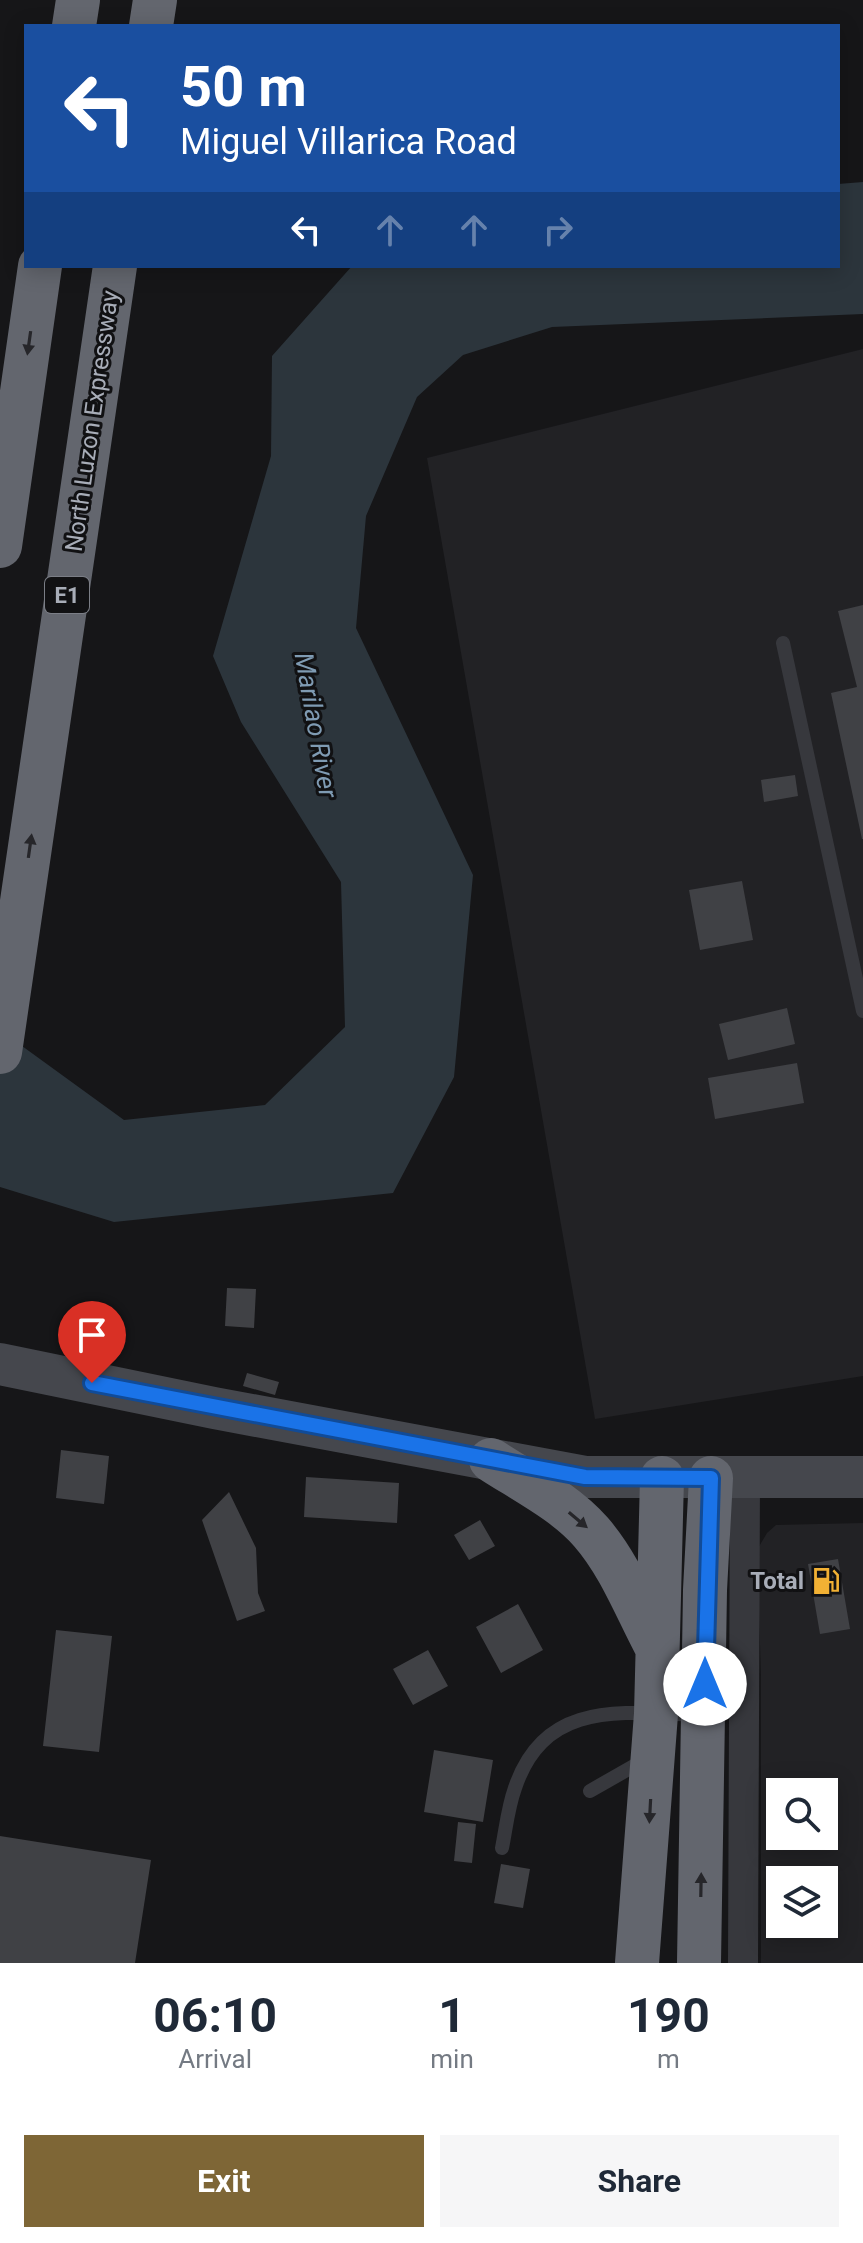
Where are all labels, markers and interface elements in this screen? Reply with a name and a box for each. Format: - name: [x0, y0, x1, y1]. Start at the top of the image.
- text: 50 m: [180, 54, 307, 120]
- icon: left: [48, 56, 152, 160]
- text: Miguel Villarica Road: [180, 121, 517, 163]
- icon: left: [284, 208, 328, 252]
- icon: ahead: [368, 208, 412, 252]
- icon: ahead: [452, 208, 496, 252]
- icon: right: [536, 208, 580, 252]
- street label: North Luzon Expressway: [60, 288, 124, 553]
- one-way arrow: [22, 331, 35, 356]
- road number: E1: [45, 577, 89, 613]
- water label: Marilao River: [288, 650, 344, 801]
- one-way arrow: [24, 833, 37, 858]
- pin: [58, 1301, 126, 1383]
- icon: arrive: [70, 1313, 114, 1357]
- one-way arrow: [567, 1511, 587, 1528]
- fuel station icon: Total: [811, 1566, 841, 1596]
- place label: Total: [750, 1567, 804, 1595]
- position arrow: [663, 1642, 747, 1726]
- map controls: [766, 1778, 838, 1938]
- button: search: [766, 1778, 838, 1850]
- one-way arrow: [643, 1799, 656, 1824]
- button: layers: [766, 1866, 838, 1938]
- one-way arrow: [695, 1872, 708, 1897]
- text: 06:10: [153, 1987, 277, 2044]
- text: 1: [438, 1987, 466, 2044]
- text: 190: [627, 1987, 710, 2044]
- text: Arrival: [178, 2044, 252, 2074]
- text: min: [430, 2044, 474, 2074]
- text: m: [657, 2044, 680, 2074]
- button: Exit: [24, 2135, 424, 2227]
- button: Share: [440, 2135, 839, 2227]

